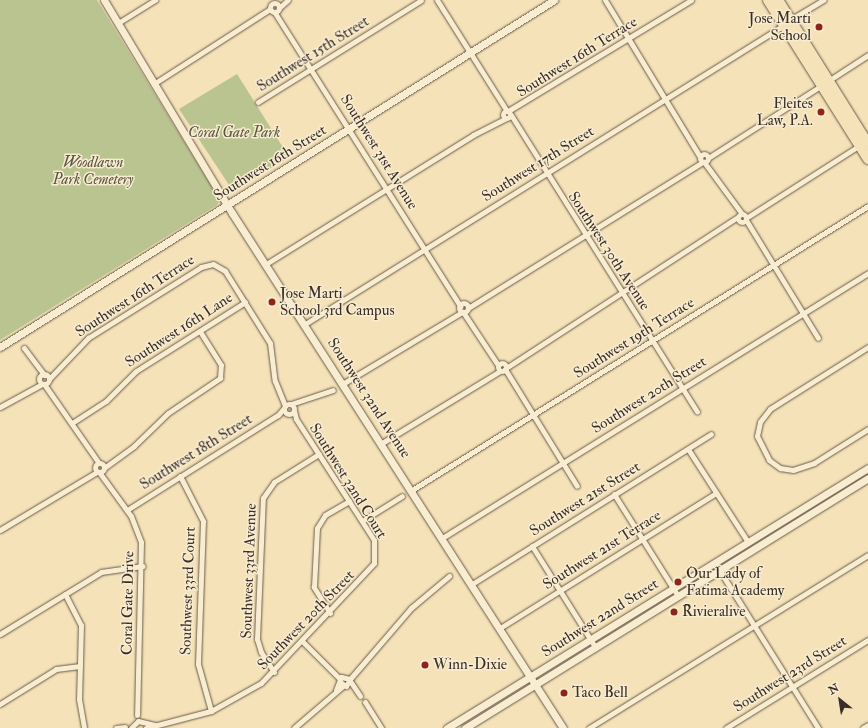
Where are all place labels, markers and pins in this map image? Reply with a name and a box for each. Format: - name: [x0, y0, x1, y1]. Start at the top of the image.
- place label: Jose Marti School: [748, 9, 811, 44]
- marker: Jose Marti School: [814, 22, 824, 32]
- place label: Fleites Law, P.A.: [757, 94, 813, 129]
- marker: Fleites Law, P.A.: [816, 107, 826, 117]
- place label: Jose Marti School 3rd Campus: [280, 284, 395, 319]
- marker: Jose Marti School 3rd Campus: [267, 297, 277, 307]
- place label: Our Lady of Fatima Academy: [686, 564, 784, 599]
- marker: Our Lady of Fatima Academy: [673, 577, 683, 587]
- place label: Rivieralive: [682, 603, 745, 621]
- marker: Rivieralive: [669, 607, 679, 617]
- place label: Winn-Dixie: [433, 656, 507, 674]
- marker: Winn-Dixie: [420, 660, 430, 670]
- place label: Taco Bell: [572, 684, 628, 702]
- marker: Taco Bell: [559, 688, 569, 698]

